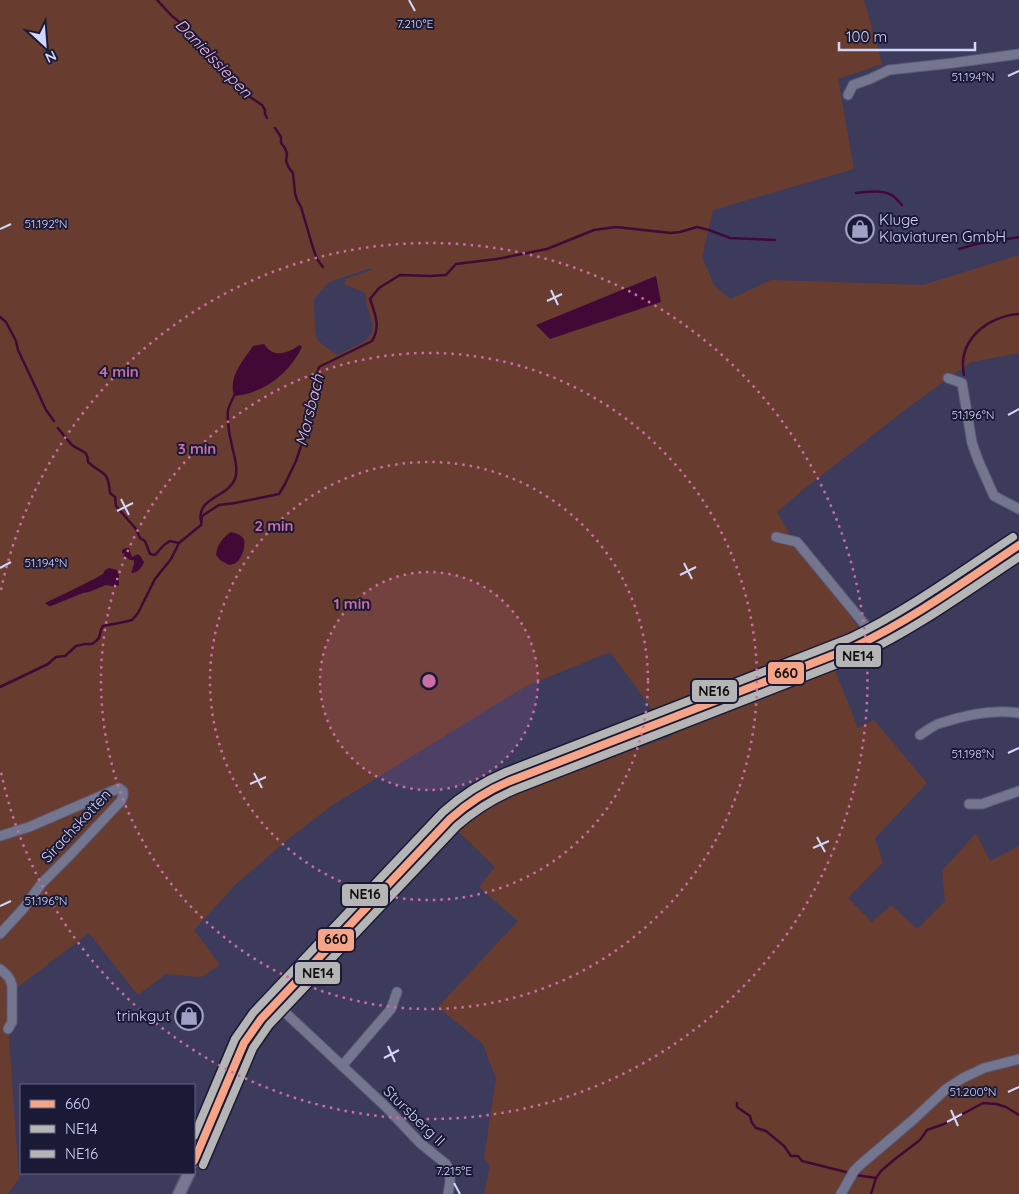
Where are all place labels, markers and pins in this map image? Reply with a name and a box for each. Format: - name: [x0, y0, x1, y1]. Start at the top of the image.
- place label: Kluge Klaviaturen GmbH: [879, 210, 1006, 246]
- shop icon: Kluge Klaviaturen GmbH: [845, 214, 875, 244]
- centre of rings: [420, 672, 438, 690]
- shop icon: trinkgut: [174, 1001, 204, 1031]
- place label: trinkgut: [116, 1006, 170, 1025]

